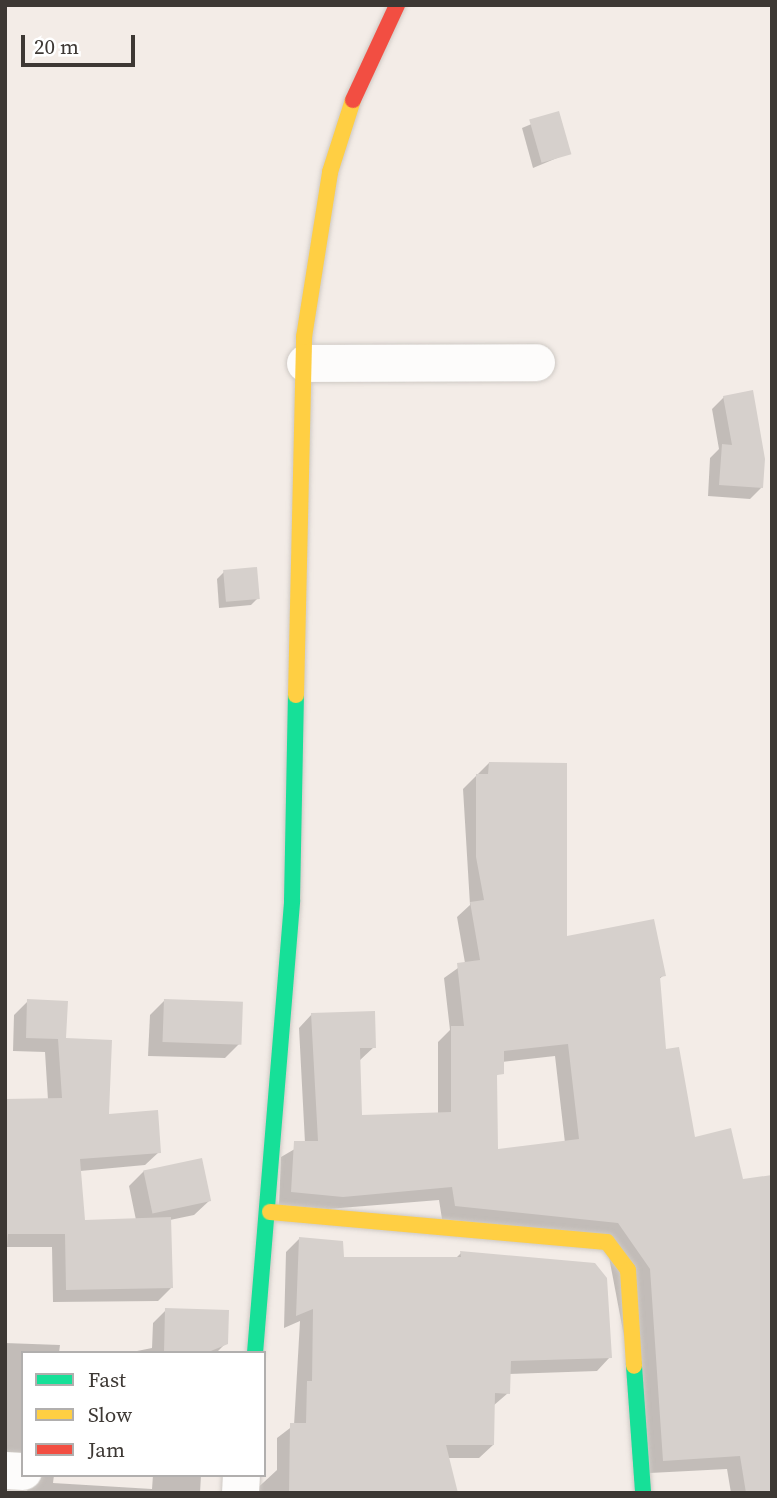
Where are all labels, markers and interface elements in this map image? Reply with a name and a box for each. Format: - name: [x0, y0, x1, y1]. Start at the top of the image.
- scale bar: [24, 21, 138, 65]
- text: 20 m: [34, 32, 79, 61]
- legend: [21, 1351, 266, 1477]
- text: Fast: [88, 1365, 126, 1394]
- text: Slow: [88, 1400, 132, 1429]
- text: Jam: [88, 1435, 125, 1464]

